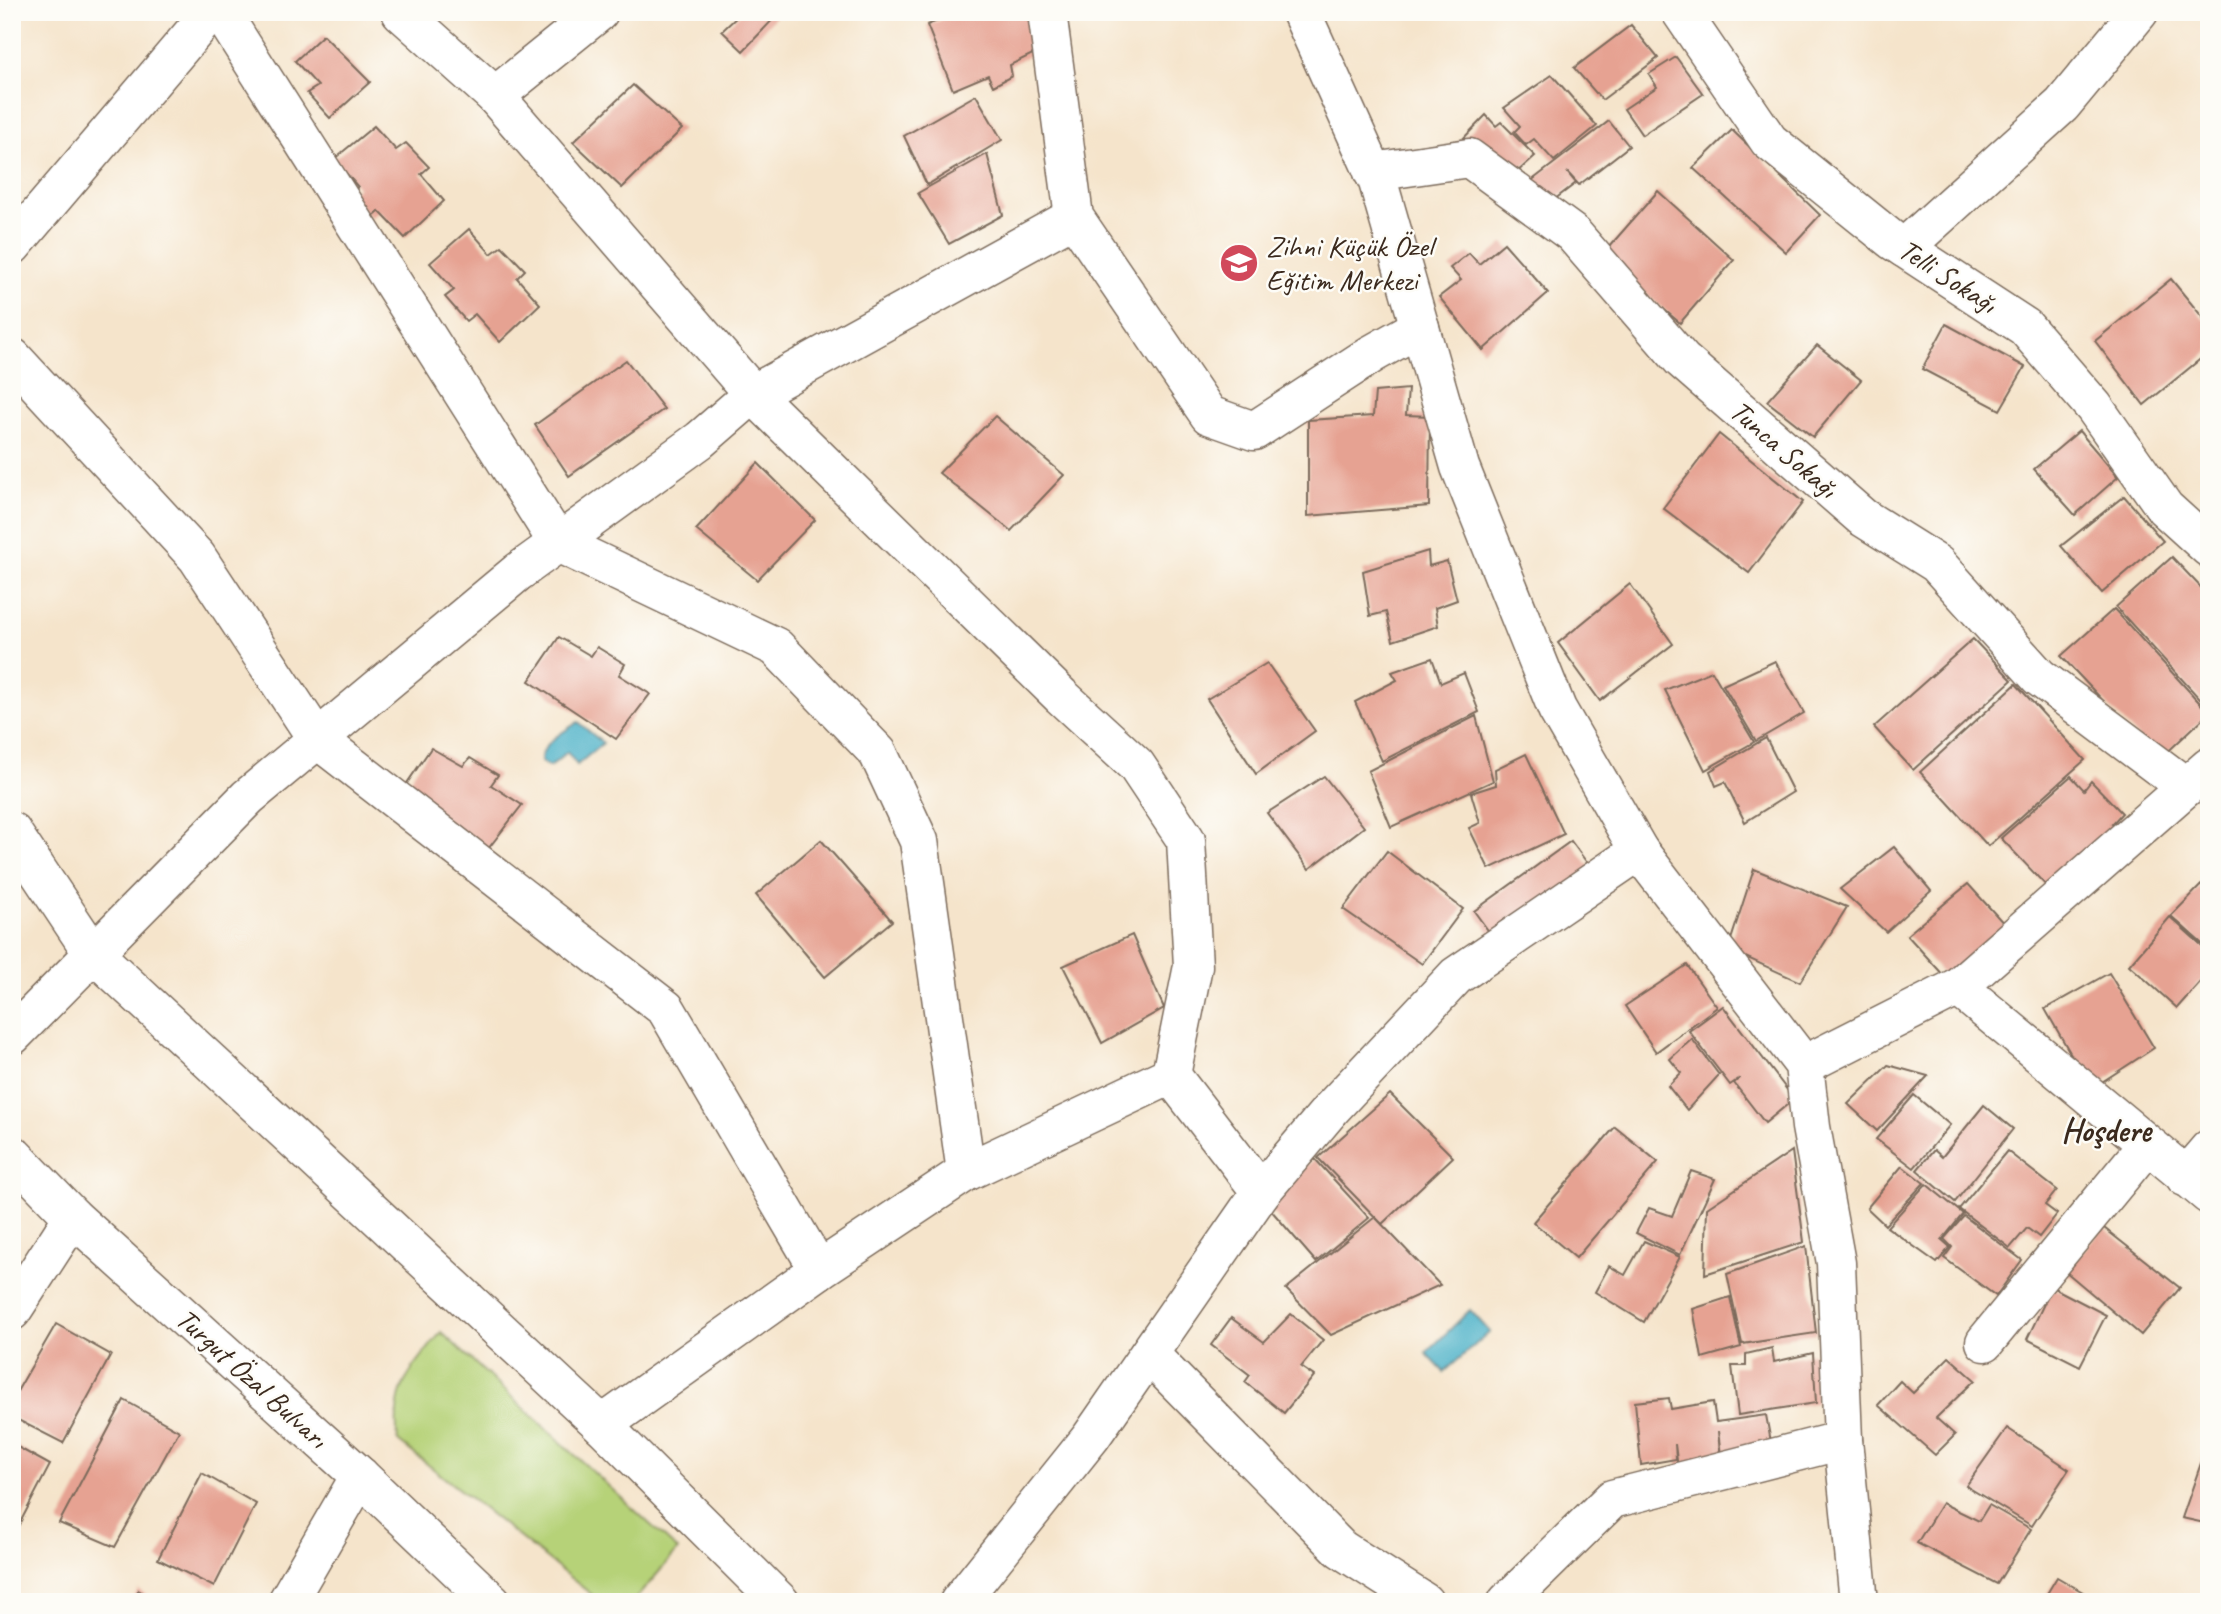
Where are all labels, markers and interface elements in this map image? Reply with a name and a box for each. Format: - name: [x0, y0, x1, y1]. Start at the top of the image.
- place label: Zihni Küçük Özel Eğitim Merkezi: [1266, 227, 1438, 299]
- street label: Telli Sokağı: [1892, 230, 2005, 323]
- school or university icon: Zihni Küçük Özel Eğitim Merkezi: [1218, 242, 1260, 284]
- street label: Tunca Sokağı: [1722, 392, 1847, 507]
- district label: Hoşdere: [2061, 1109, 2154, 1151]
- street label: Turgut Özal Bulvarı: [168, 1300, 337, 1457]

